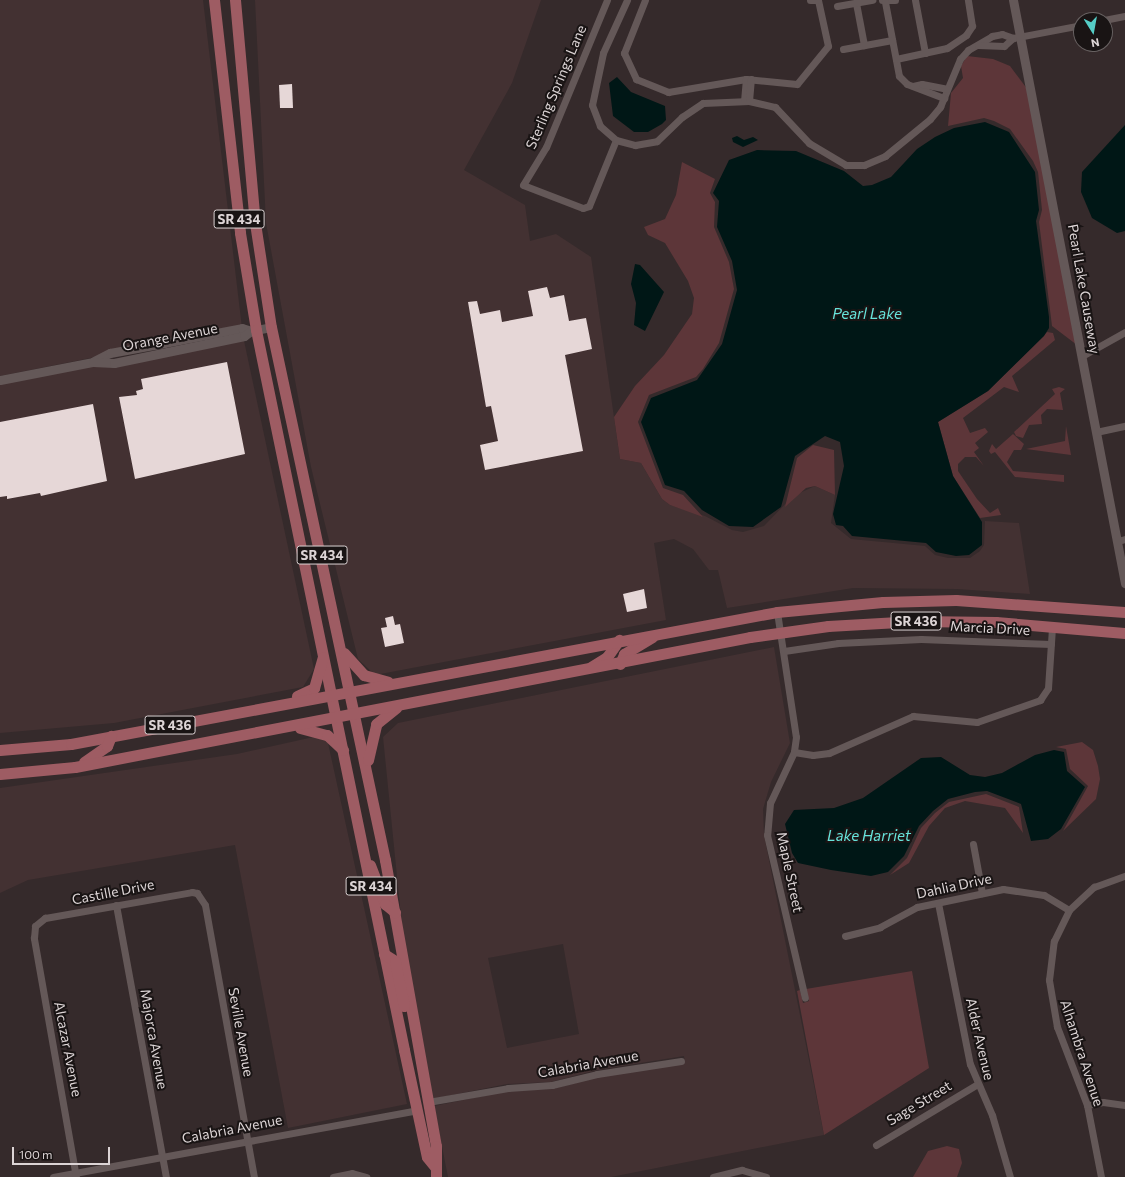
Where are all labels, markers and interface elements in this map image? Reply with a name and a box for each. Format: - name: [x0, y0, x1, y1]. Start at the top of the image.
- north arrow: [1073, 12, 1113, 52]
- street label: Sterling Springs Lane: [522, 22, 590, 152]
- text: N: [1090, 36, 1100, 50]
- road number: SR 434: [213, 208, 265, 230]
- street label: Pearl Lake Causeway: [1064, 223, 1104, 355]
- water label: Pearl Lake: [832, 305, 902, 323]
- street label: Orange Avenue: [121, 320, 219, 354]
- road number: SR 434: [296, 544, 348, 566]
- road number: SR 436: [890, 610, 942, 632]
- street label: Marcia Drive: [949, 618, 1031, 638]
- road number: SR 436: [144, 714, 196, 736]
- water label: Lake Harriet: [827, 827, 911, 845]
- street label: Maple Street: [773, 830, 807, 914]
- street label: Dahlia Drive: [915, 870, 993, 902]
- road number: SR 434: [345, 875, 397, 897]
- street label: Castille Drive: [70, 876, 156, 908]
- street label: Seville Avenue: [225, 986, 257, 1078]
- street label: Majorca Avenue: [137, 988, 171, 1090]
- street label: Alder Avenue: [962, 996, 998, 1082]
- street label: Alhambra Avenue: [1057, 998, 1107, 1108]
- street label: Alcazar Avenue: [51, 1000, 85, 1098]
- street label: Calabria Avenue: [536, 1047, 640, 1081]
- street label: Sage Street: [884, 1077, 954, 1129]
- street label: Calabria Avenue: [180, 1111, 284, 1147]
- scale bar: [14, 1139, 112, 1165]
- text: 100 m: [19, 1147, 53, 1161]

